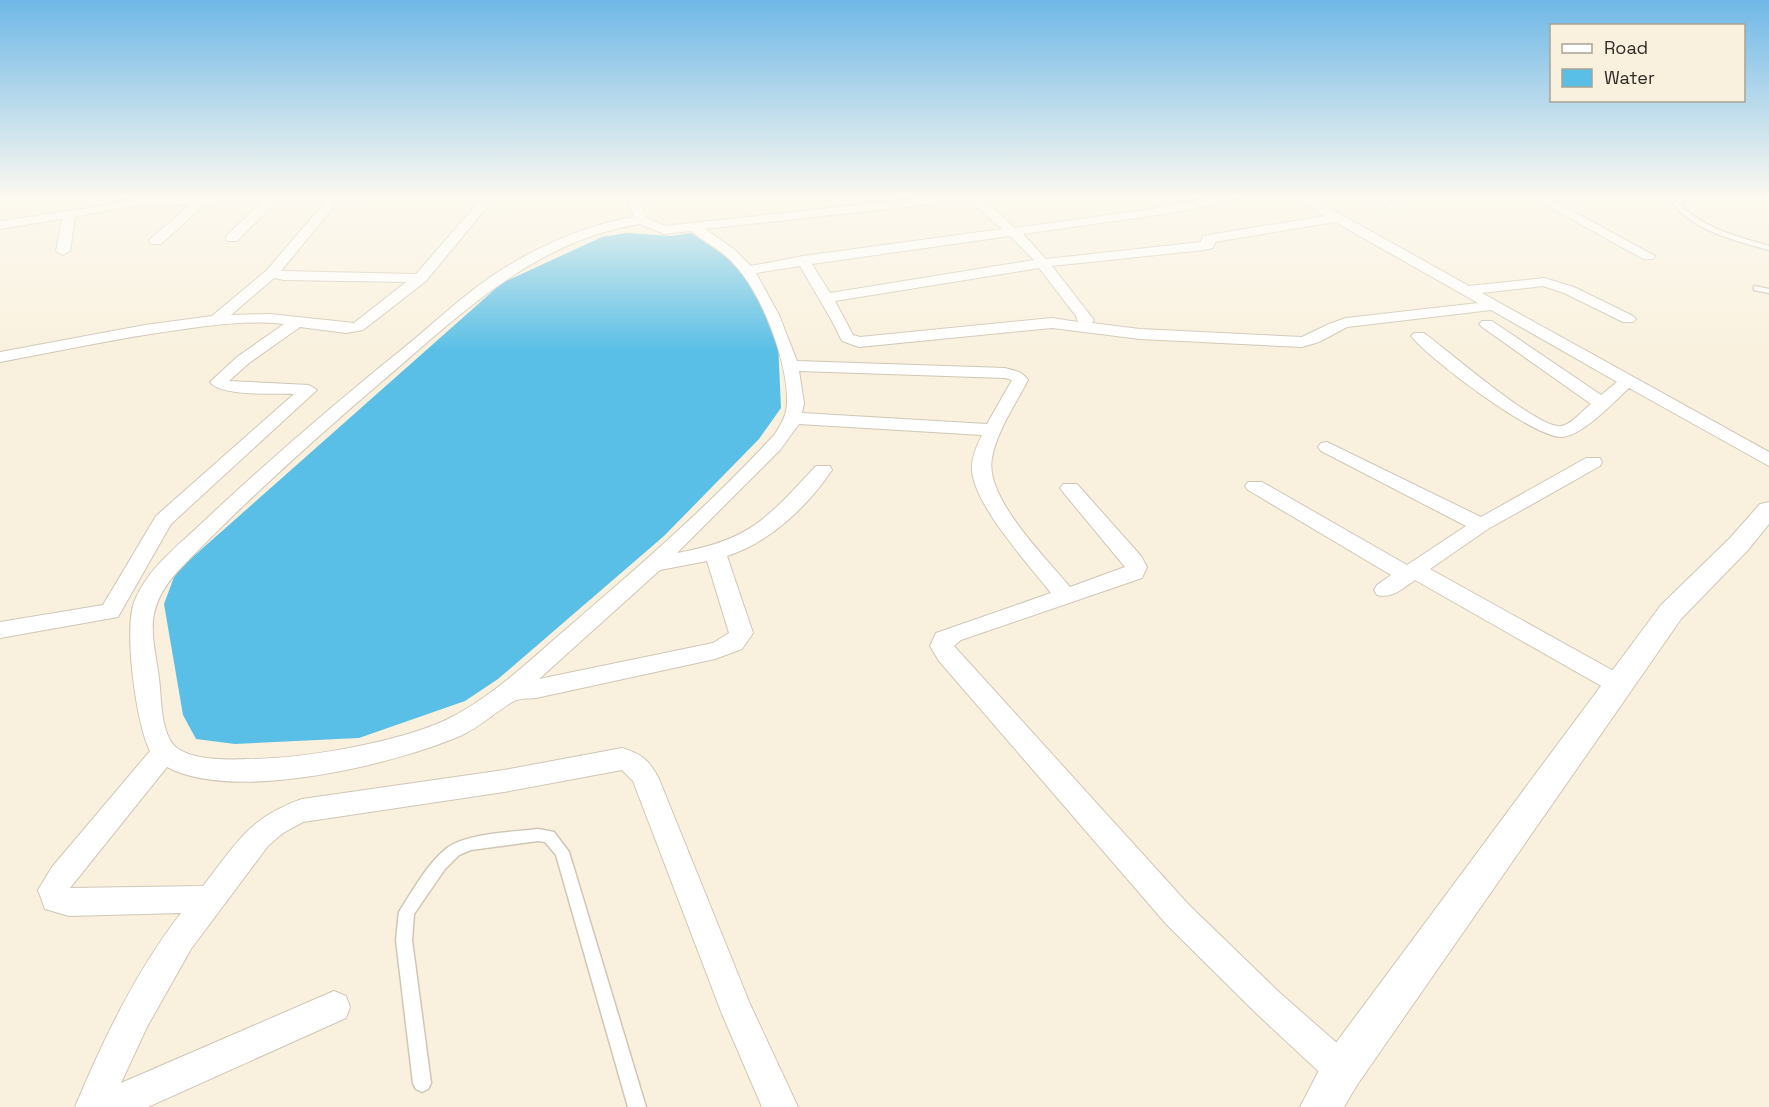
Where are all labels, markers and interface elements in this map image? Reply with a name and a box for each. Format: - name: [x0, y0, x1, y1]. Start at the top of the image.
- legend: [1550, 24, 1745, 102]
- text: Road: [1604, 36, 1648, 59]
- text: Water: [1604, 66, 1655, 89]

